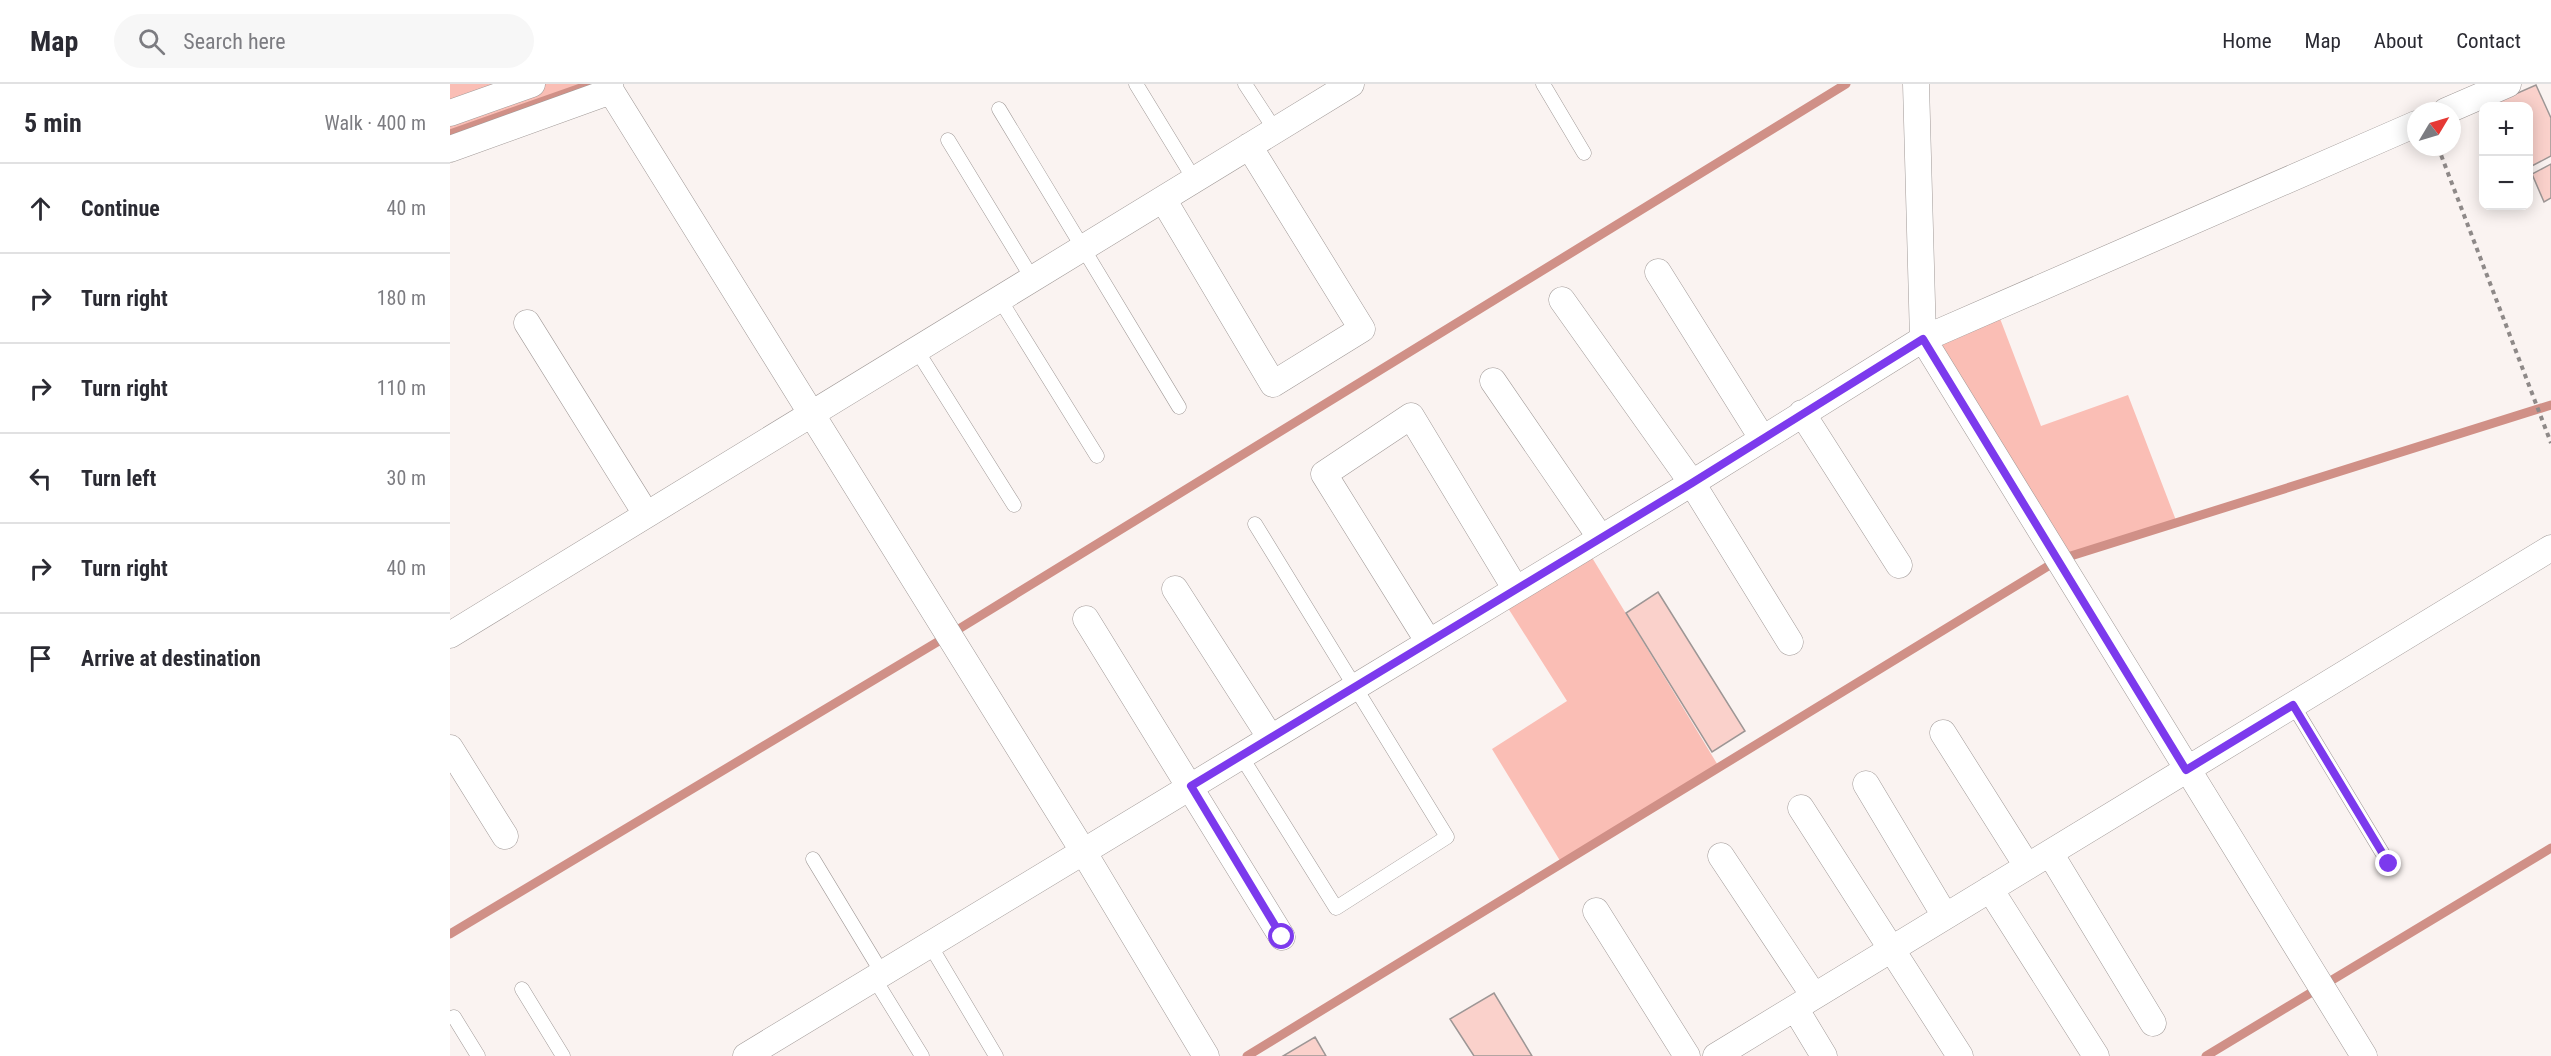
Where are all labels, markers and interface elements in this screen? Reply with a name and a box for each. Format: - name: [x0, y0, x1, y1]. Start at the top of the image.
- search box: [114, 14, 534, 68]
- text: Map: [30, 25, 78, 58]
- icon: search: [135, 25, 168, 58]
- text: Search here: [183, 29, 286, 54]
- text: Home: [2222, 29, 2272, 53]
- text: Map: [2305, 29, 2341, 53]
- text: About: [2374, 29, 2423, 53]
- text: Contact: [2456, 29, 2521, 53]
- north arrow: [2407, 102, 2461, 156]
- map controls: [2479, 102, 2533, 210]
- button: +: [2479, 102, 2533, 156]
- text: 5 min: [24, 108, 82, 138]
- text: Walk · 400 m: [325, 111, 426, 135]
- button: −: [2479, 156, 2533, 210]
- icon: ahead: [24, 192, 57, 225]
- text: Continue: [81, 196, 160, 221]
- text: 40 m: [387, 196, 426, 220]
- icon: right: [24, 282, 57, 315]
- text: Turn right: [81, 286, 168, 311]
- text: 180 m: [377, 286, 426, 310]
- icon: right: [24, 372, 57, 405]
- text: Turn right: [81, 376, 168, 401]
- text: 110 m: [377, 376, 426, 400]
- icon: left: [24, 462, 57, 495]
- text: Turn left: [81, 466, 156, 491]
- text: 30 m: [387, 466, 426, 490]
- icon: right: [24, 552, 57, 585]
- text: Turn right: [81, 556, 168, 581]
- text: 40 m: [387, 556, 426, 580]
- icon: arrive: [24, 642, 57, 675]
- text: Arrive at destination: [81, 646, 261, 671]
- route end: [2375, 850, 2401, 876]
- route start: [1268, 923, 1294, 949]

